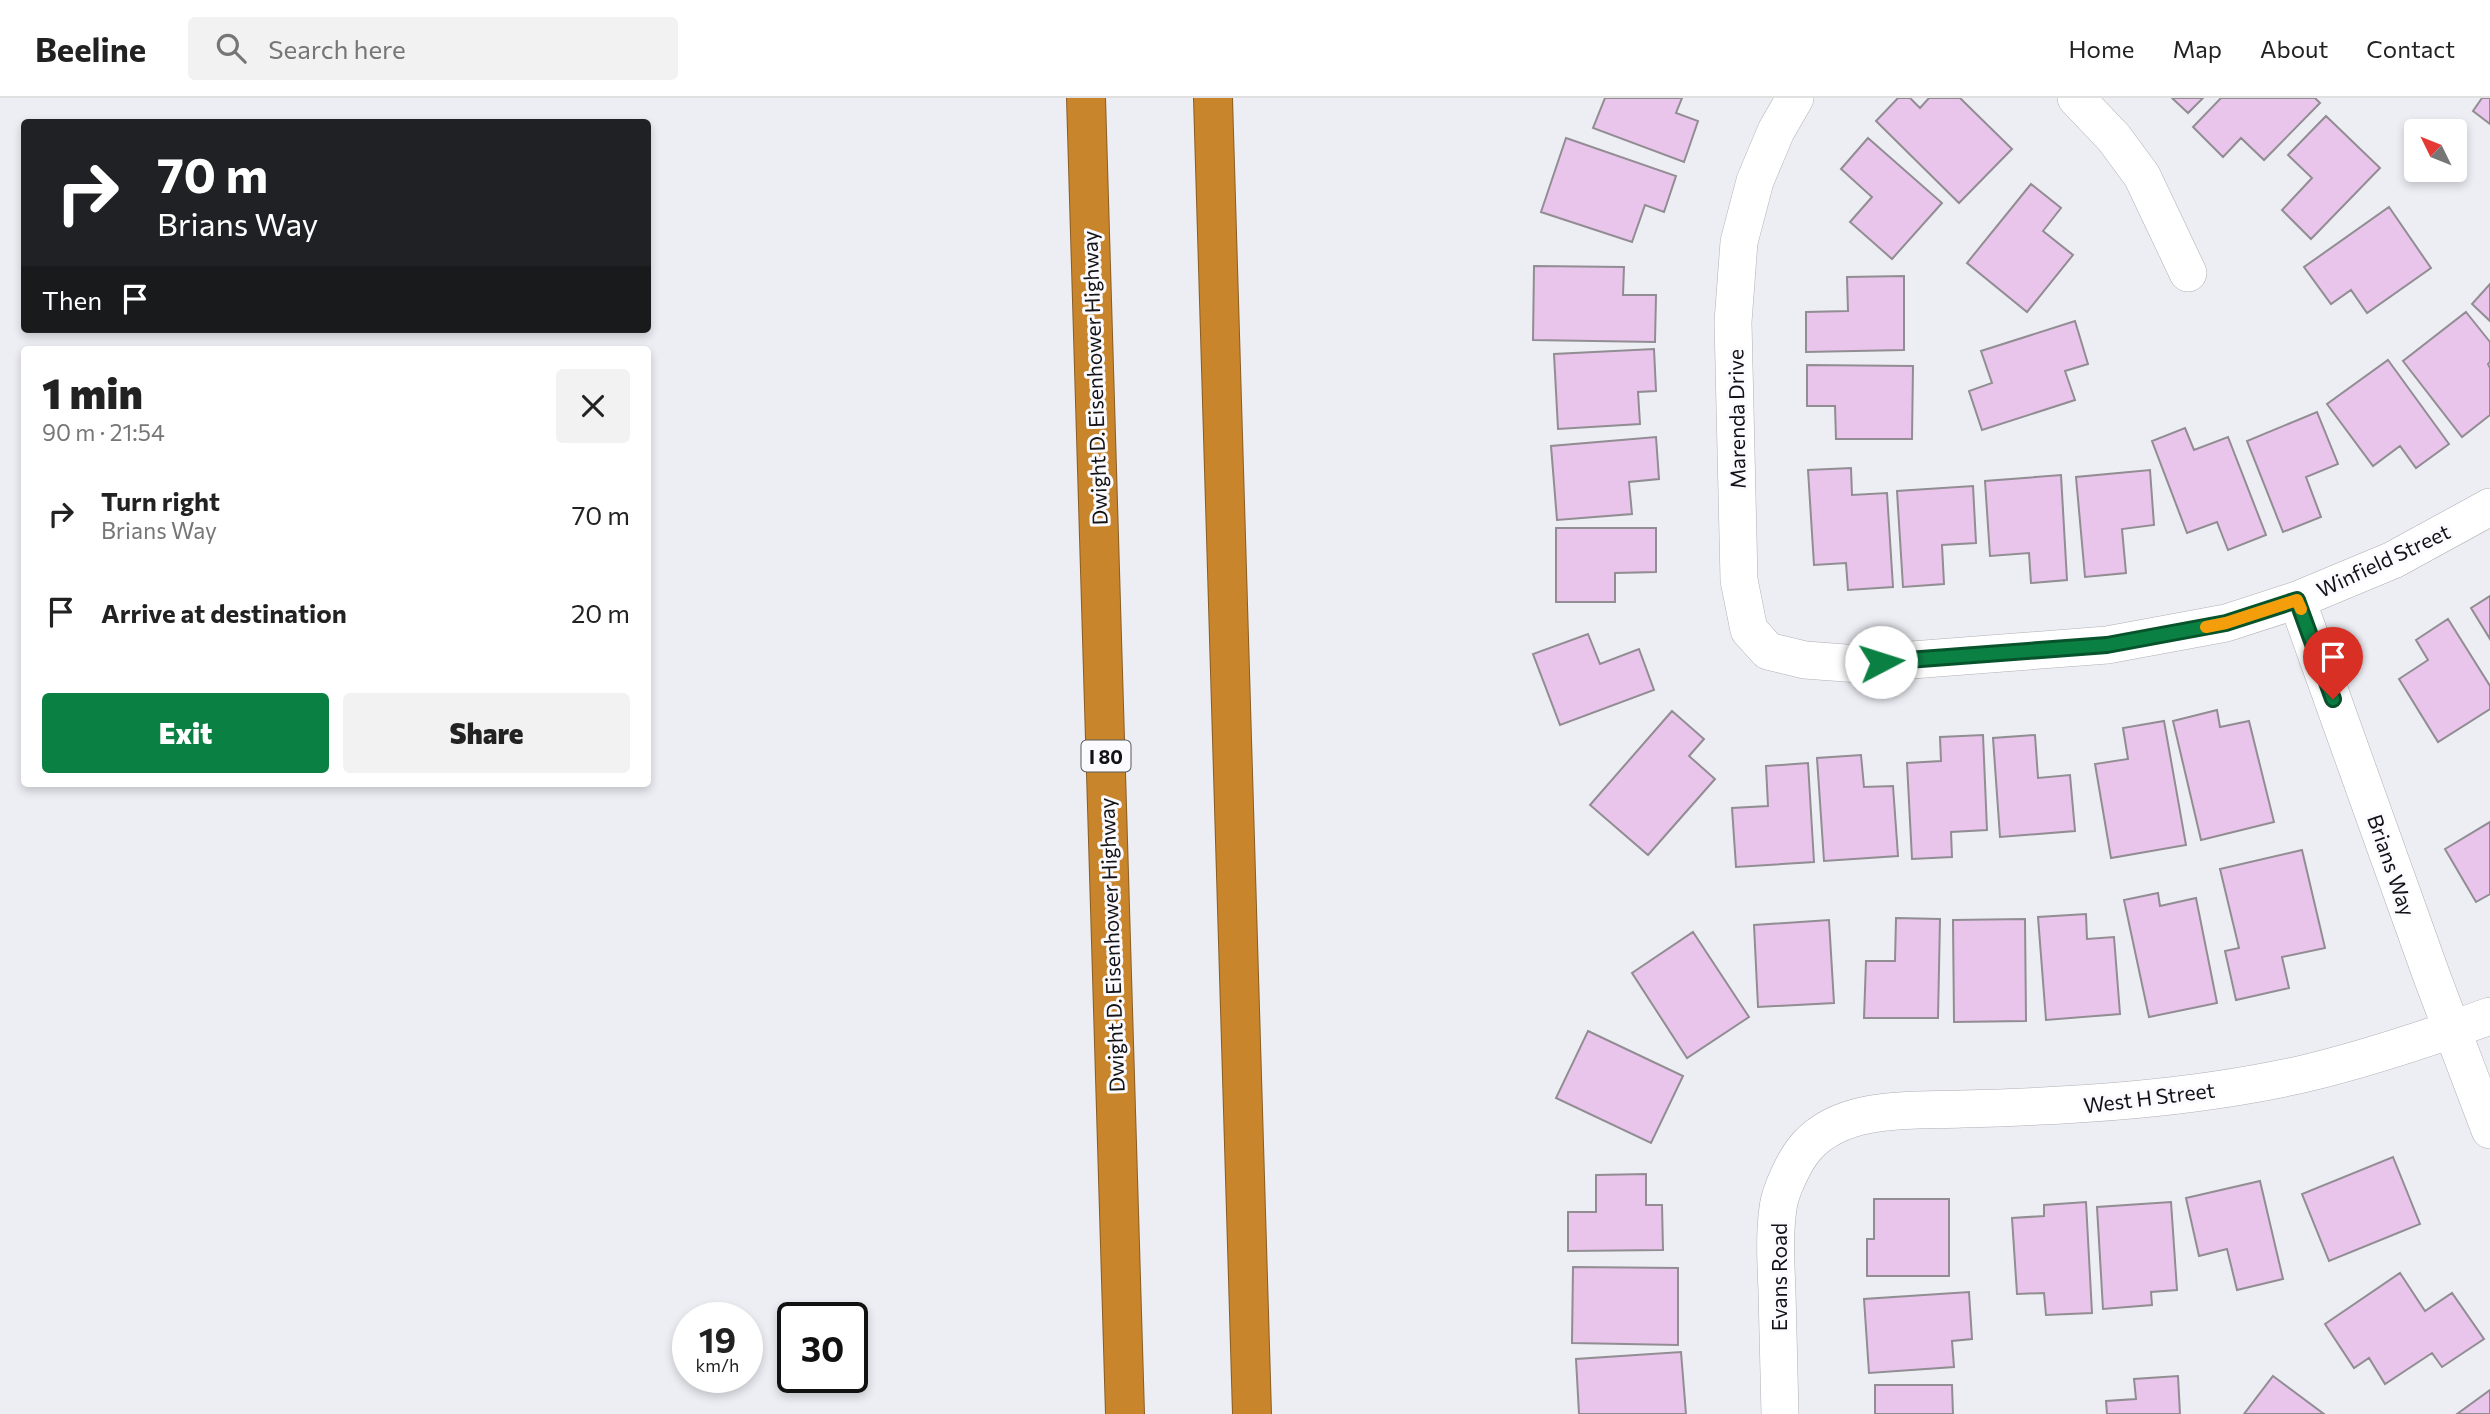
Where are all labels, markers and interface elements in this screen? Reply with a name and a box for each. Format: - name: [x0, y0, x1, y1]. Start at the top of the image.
- search box: [188, 17, 678, 80]
- text: Beeline: [35, 28, 146, 69]
- icon: search: [212, 29, 250, 67]
- text: Search here: [268, 33, 406, 64]
- text: Home: [2069, 34, 2135, 63]
- text: Map: [2173, 34, 2222, 63]
- text: About: [2260, 34, 2328, 63]
- text: Contact: [2366, 34, 2455, 63]
- north arrow: [2404, 119, 2468, 182]
- map controls: [2404, 119, 2467, 182]
- text: 70 m: [157, 143, 268, 203]
- icon: right: [42, 147, 133, 238]
- text: Brians Way: [157, 203, 318, 243]
- street label: Dwight D. Eisenhower Highway: [1076, 230, 1112, 526]
- icon: arrive: [116, 280, 154, 318]
- text: Then: [42, 284, 102, 315]
- street label: Marenda Drive: [1722, 349, 1750, 489]
- text: 1 min: [42, 366, 143, 418]
- button: close: [556, 369, 630, 443]
- text: 90 m · 21:54: [42, 418, 165, 446]
- text: Turn right: [101, 485, 220, 516]
- icon: right: [42, 495, 80, 533]
- text: 70 m: [572, 499, 630, 530]
- text: Brians Way: [101, 516, 217, 544]
- street label: Winfield Street: [2312, 518, 2454, 602]
- icon: arrive: [42, 593, 80, 631]
- text: Arrive at destination: [101, 597, 347, 628]
- text: 20 m: [571, 597, 630, 628]
- position arrow: [1844, 625, 1918, 699]
- pin: [2303, 627, 2363, 699]
- icon: arrive: [2314, 638, 2352, 676]
- button: Exit: [42, 693, 329, 773]
- button: Share: [343, 693, 630, 773]
- road number: I 80: [1082, 740, 1130, 772]
- street label: Dwight D. Eisenhower Highway: [1093, 797, 1129, 1093]
- street label: Brians Way: [2363, 811, 2421, 919]
- street label: West H Street: [2082, 1077, 2216, 1117]
- street label: Evans Road: [1766, 1223, 1791, 1331]
- speed limit sign: 30: [777, 1302, 868, 1393]
- text: 19: [699, 1317, 736, 1360]
- text: km/h: [696, 1354, 739, 1376]

